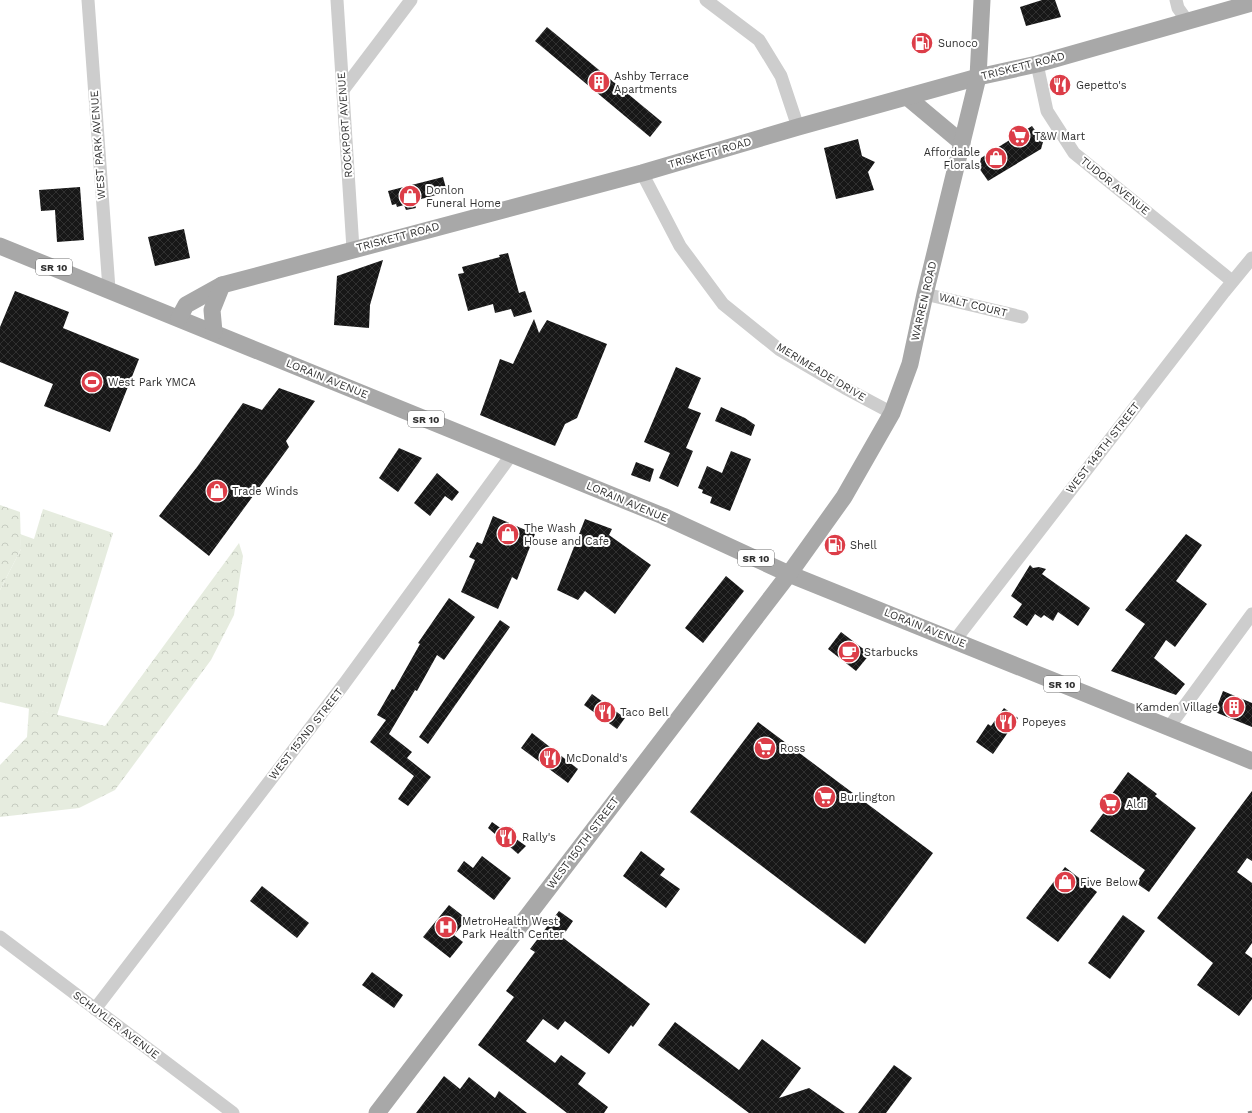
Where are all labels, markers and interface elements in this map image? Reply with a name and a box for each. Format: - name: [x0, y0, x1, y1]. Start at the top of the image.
- fuel station icon: Sunoco: [909, 30, 935, 56]
- place label: Sunoco: [938, 37, 978, 50]
- street label: TRISKETT ROAD: [980, 49, 1066, 83]
- building icon: Ashby Terrace Apartments: [586, 69, 612, 95]
- place label: Ashby Terrace Apartments: [614, 70, 689, 96]
- street label: ROCKPORT AVENUE: [335, 72, 355, 178]
- restaurant icon: Gepetto's: [1047, 72, 1073, 98]
- place label: Gepetto's: [1076, 79, 1127, 92]
- street label: WEST PARK AVENUE: [88, 90, 108, 200]
- supermarket icon: T&W Mart: [1006, 123, 1032, 149]
- place label: T&W Mart: [1034, 130, 1085, 143]
- street label: TRISKETT ROAD: [667, 135, 753, 171]
- shop icon: Affordable Florals: [983, 145, 1009, 171]
- place label: Affordable Florals: [924, 146, 980, 172]
- street label: TUDOR AVENUE: [1078, 154, 1152, 218]
- shop icon: Donlon Funeral Home: [397, 183, 423, 209]
- place label: Donlon Funeral Home: [426, 184, 501, 210]
- street label: TRISKETT ROAD: [355, 220, 441, 254]
- road number: SR 10: [36, 259, 72, 275]
- street label: WARREN ROAD: [909, 260, 939, 342]
- street label: WALT COURT: [937, 290, 1009, 320]
- street label: MERIMEADE DRIVE: [774, 340, 868, 404]
- street label: LORAIN AVENUE: [284, 357, 370, 401]
- sports icon: West Park YMCA: [79, 369, 105, 395]
- place label: West Park YMCA: [108, 376, 196, 389]
- street label: WEST 148TH STREET: [1063, 400, 1143, 496]
- road number: SR 10: [408, 411, 444, 427]
- shop icon: Trade Winds: [204, 478, 230, 504]
- street label: LORAIN AVENUE: [584, 479, 670, 525]
- place label: Trade Winds: [232, 485, 298, 498]
- shop icon: The Wash House and Cafe: [495, 521, 521, 547]
- place label: The Wash House and Cafe: [524, 522, 609, 548]
- fuel station icon: Shell: [822, 532, 848, 558]
- place label: Shell: [850, 539, 878, 552]
- road number: SR 10: [738, 550, 774, 566]
- street label: LORAIN AVENUE: [882, 606, 968, 650]
- cafe icon: Starbucks: [836, 639, 862, 665]
- place label: Starbucks: [864, 646, 918, 659]
- road number: SR 10: [1044, 676, 1080, 692]
- street label: WEST 152ND STREET: [266, 685, 346, 782]
- building icon: Kamden Village: [1221, 694, 1247, 720]
- restaurant icon: Taco Bell: [592, 699, 618, 725]
- place label: Kamden Village: [1136, 701, 1218, 714]
- place label: Taco Bell: [620, 706, 669, 719]
- restaurant icon: Popeyes: [993, 709, 1019, 735]
- place label: Popeyes: [1022, 716, 1066, 729]
- supermarket icon: Ross: [752, 735, 778, 761]
- place label: Ross: [780, 742, 806, 755]
- restaurant icon: McDonald's: [537, 745, 563, 771]
- place label: McDonald's: [566, 752, 628, 765]
- supermarket icon: Burlington: [812, 784, 838, 810]
- place label: Burlington: [840, 791, 895, 804]
- supermarket icon: Aldi: [1097, 791, 1123, 817]
- street label: WEST 150TH STREET: [544, 794, 622, 891]
- place label: Aldi: [1126, 798, 1147, 811]
- restaurant icon: Rally's: [493, 824, 519, 850]
- place label: Rally's: [522, 831, 556, 844]
- shop icon: Five Below: [1052, 869, 1078, 895]
- place label: Five Below: [1080, 876, 1138, 889]
- hospital icon: MetroHealth West Park Health Center: [433, 914, 459, 940]
- place label: MetroHealth West Park Health Center: [462, 915, 565, 941]
- street label: SCHUYLER AVENUE: [70, 988, 162, 1062]

